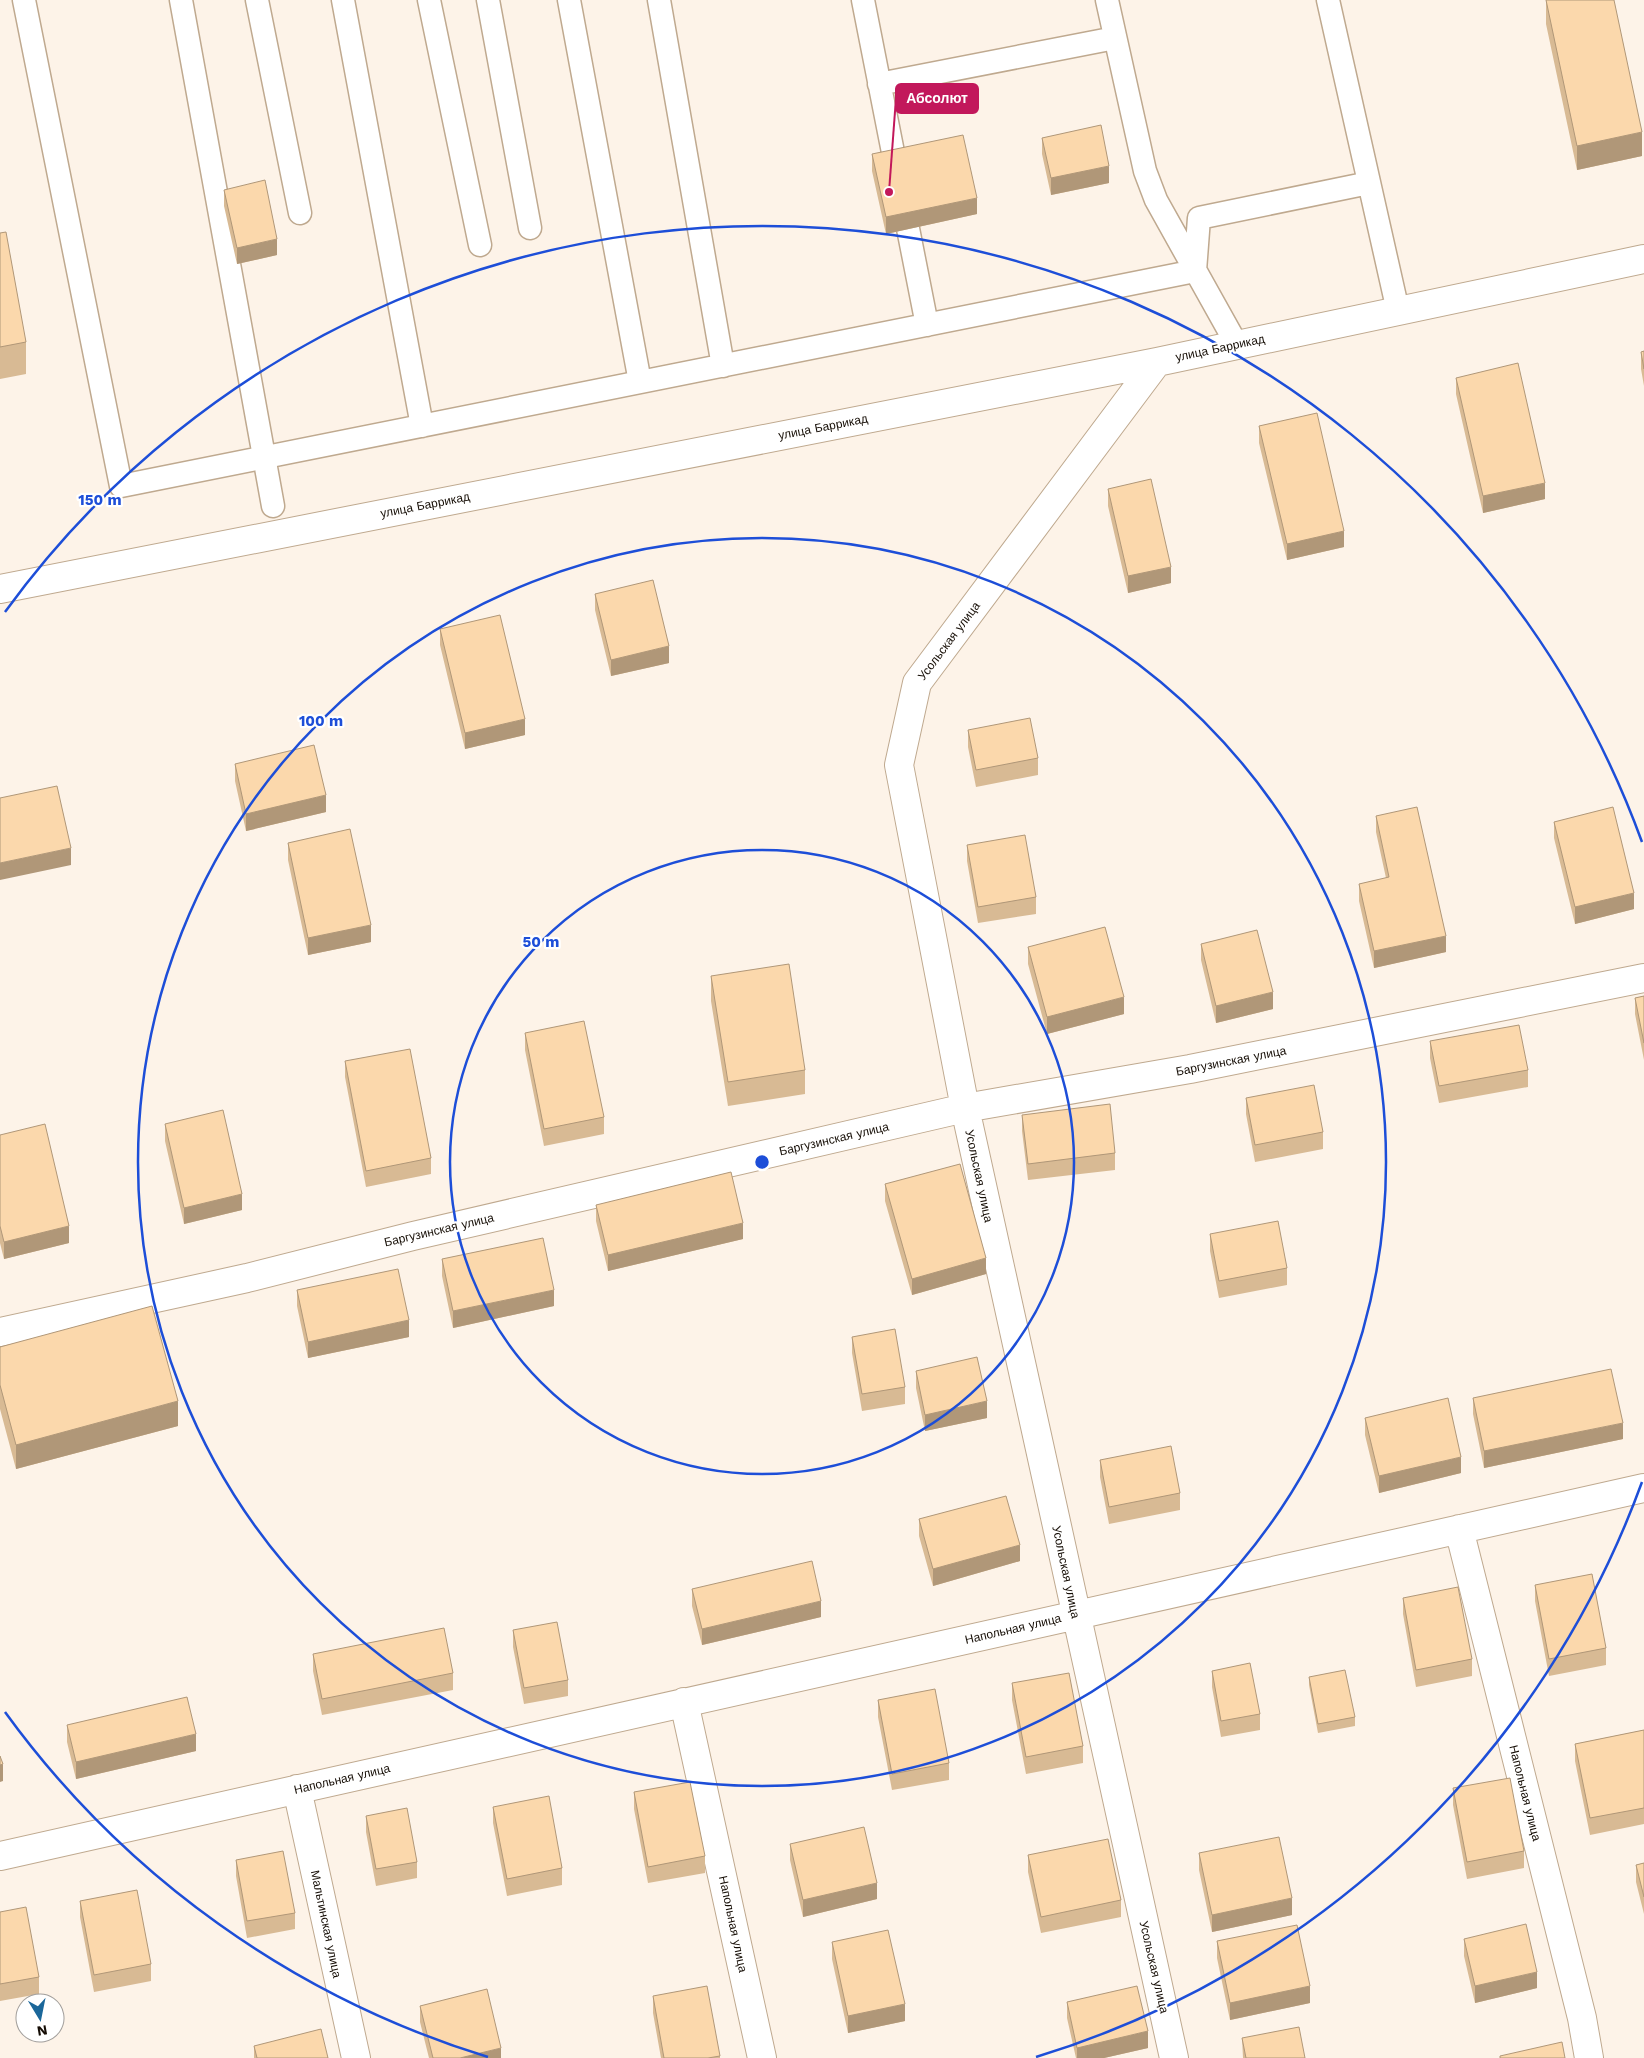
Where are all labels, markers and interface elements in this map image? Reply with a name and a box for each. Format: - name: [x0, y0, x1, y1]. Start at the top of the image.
- callout: Абсолют: [896, 84, 978, 113]
- text: Абсолют: [906, 90, 968, 106]
- street label: улица Баррикад: [1174, 332, 1266, 364]
- street label: улица Баррикад: [777, 411, 869, 443]
- street label: улица Баррикад: [379, 489, 471, 521]
- text: 150 m: [78, 491, 122, 509]
- street label: Усольская улица: [915, 599, 983, 683]
- text: 100 m: [299, 712, 343, 730]
- text: 50 m: [523, 933, 559, 951]
- street label: Баргузинская улица: [1175, 1043, 1288, 1079]
- street label: Баргузинская улица: [778, 1119, 891, 1158]
- street label: Усольская улица: [962, 1128, 996, 1224]
- centre of rings: [753, 1153, 771, 1171]
- street label: Баргузинская улица: [383, 1210, 496, 1249]
- street label: Усольская улица: [1049, 1524, 1083, 1620]
- street label: Напольная улица: [963, 1611, 1063, 1647]
- street label: Напольная улица: [1506, 1744, 1544, 1843]
- street label: Напольная улица: [292, 1761, 392, 1797]
- street label: Мальтинская улица: [308, 1869, 344, 1979]
- street label: Напольная улица: [716, 1874, 750, 1974]
- street label: Усольская улица: [1137, 1919, 1172, 2015]
- north arrow: [15, 1993, 65, 2043]
- text: N: [36, 2022, 49, 2040]

